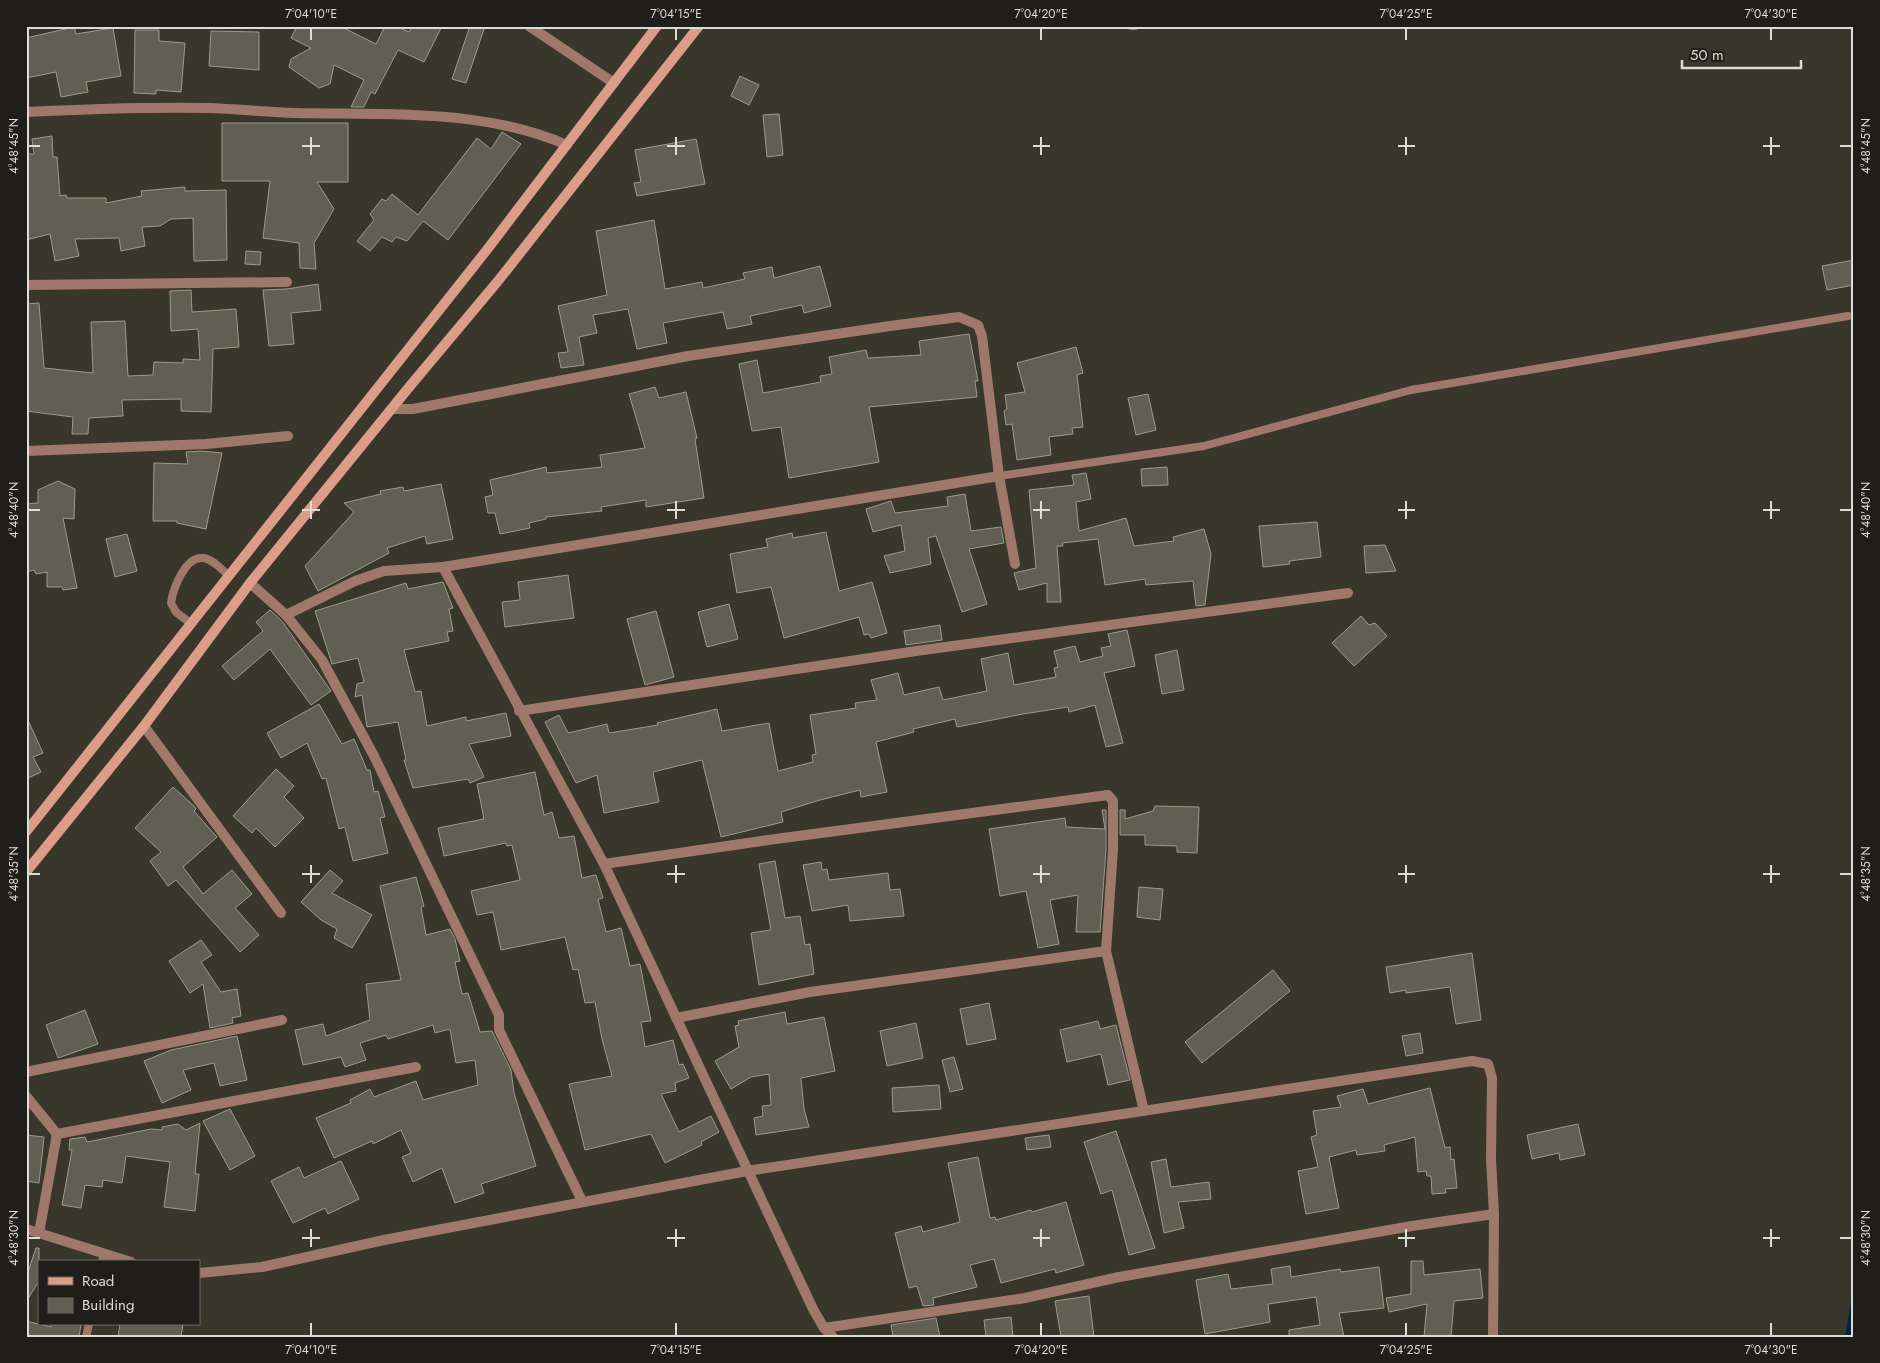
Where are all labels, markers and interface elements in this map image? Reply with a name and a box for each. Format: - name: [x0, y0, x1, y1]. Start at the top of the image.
- text: 7°04'10"E: [285, 5, 337, 23]
- text: 7°04'15"E: [650, 5, 702, 23]
- text: 7°04'20"E: [1014, 5, 1068, 23]
- text: 7°04'25"E: [1379, 5, 1433, 23]
- text: 7°04'30"E: [1744, 5, 1798, 23]
- scale bar: [1682, 38, 1801, 70]
- text: 50 m: [1690, 44, 1724, 66]
- text: 4°48'45"N: [5, 118, 23, 174]
- text: 4°48'45"N: [1857, 118, 1875, 174]
- text: 4°48'40"N: [5, 482, 23, 538]
- text: 4°48'40"N: [1857, 482, 1875, 538]
- text: 4°48'35"N: [5, 846, 23, 902]
- text: 4°48'35"N: [1857, 846, 1875, 902]
- text: 4°48'30"N: [5, 1210, 23, 1266]
- text: 4°48'30"N: [1857, 1210, 1875, 1266]
- legend: [38, 1260, 200, 1326]
- text: Road: [82, 1270, 114, 1292]
- text: Building: [82, 1294, 134, 1316]
- text: 7°04'10"E: [285, 1341, 337, 1359]
- text: 7°04'15"E: [650, 1341, 702, 1359]
- text: 7°04'20"E: [1014, 1341, 1068, 1359]
- text: 7°04'25"E: [1379, 1341, 1433, 1359]
- text: 7°04'30"E: [1744, 1341, 1798, 1359]

